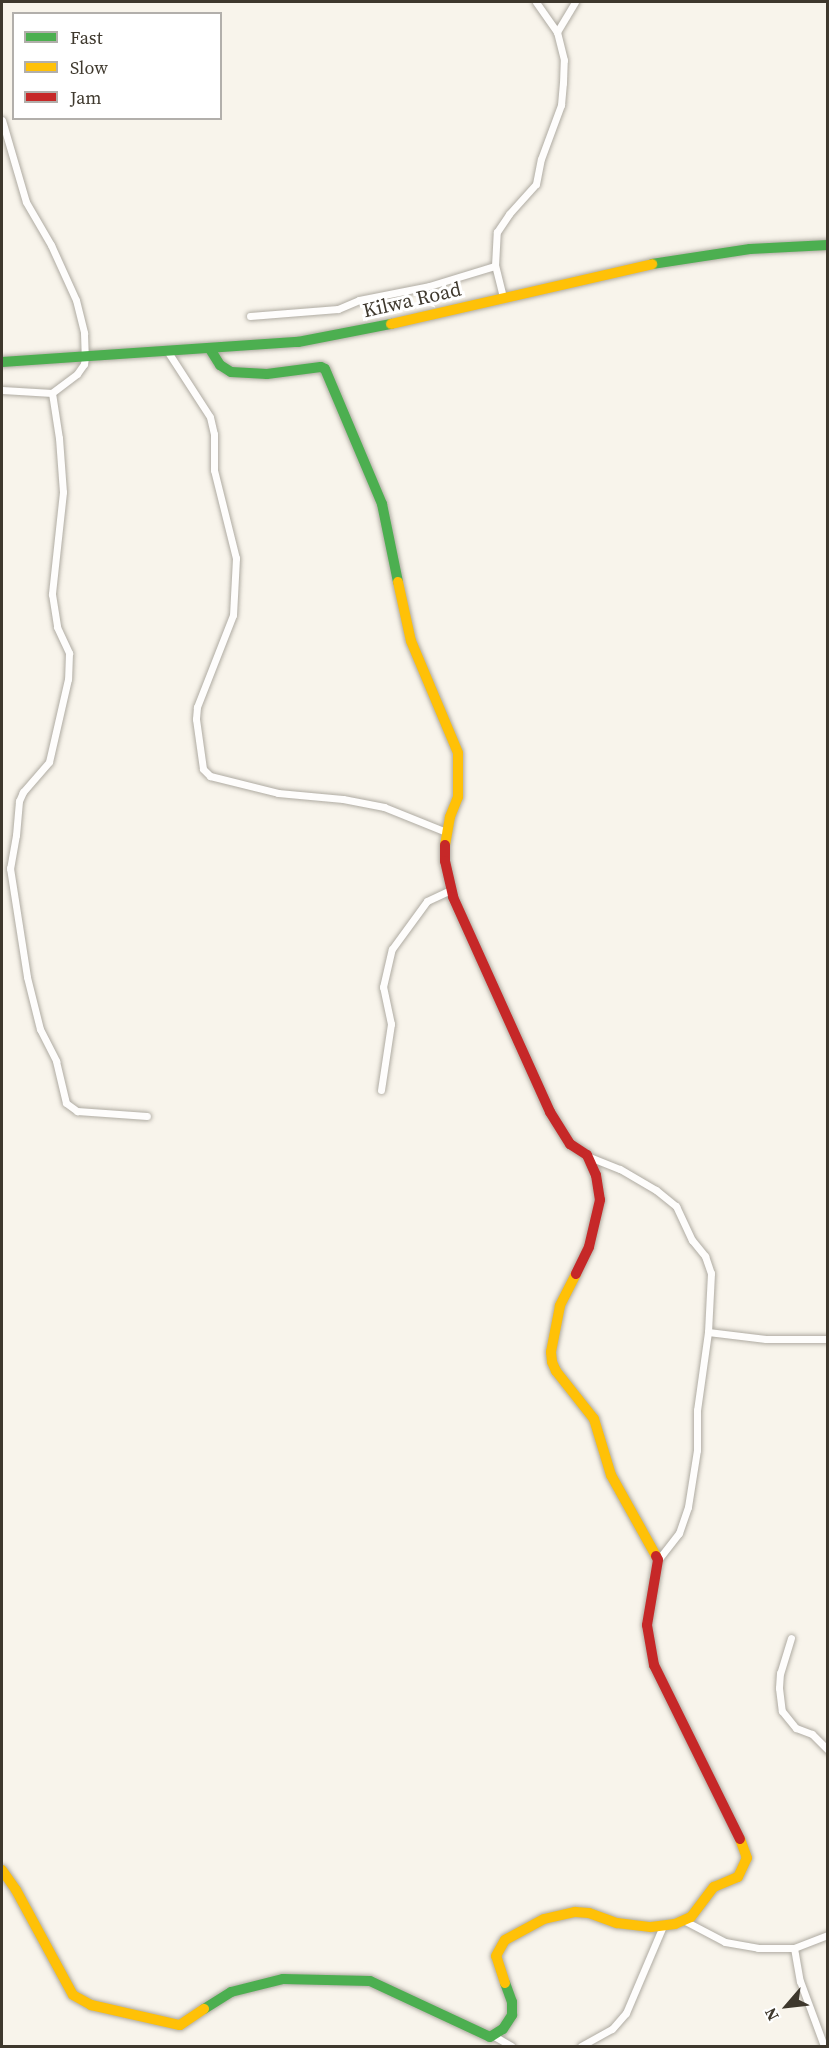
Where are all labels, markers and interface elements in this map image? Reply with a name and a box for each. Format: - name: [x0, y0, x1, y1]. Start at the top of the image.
- legend: [12, 12, 222, 120]
- text: Fast: [70, 25, 103, 50]
- text: Slow: [70, 55, 108, 80]
- text: Jam: [70, 85, 102, 110]
- street label: Kilwa Road: [360, 277, 464, 323]
- north arrow: [757, 1976, 817, 2036]
- text: N: [759, 2004, 784, 2025]

